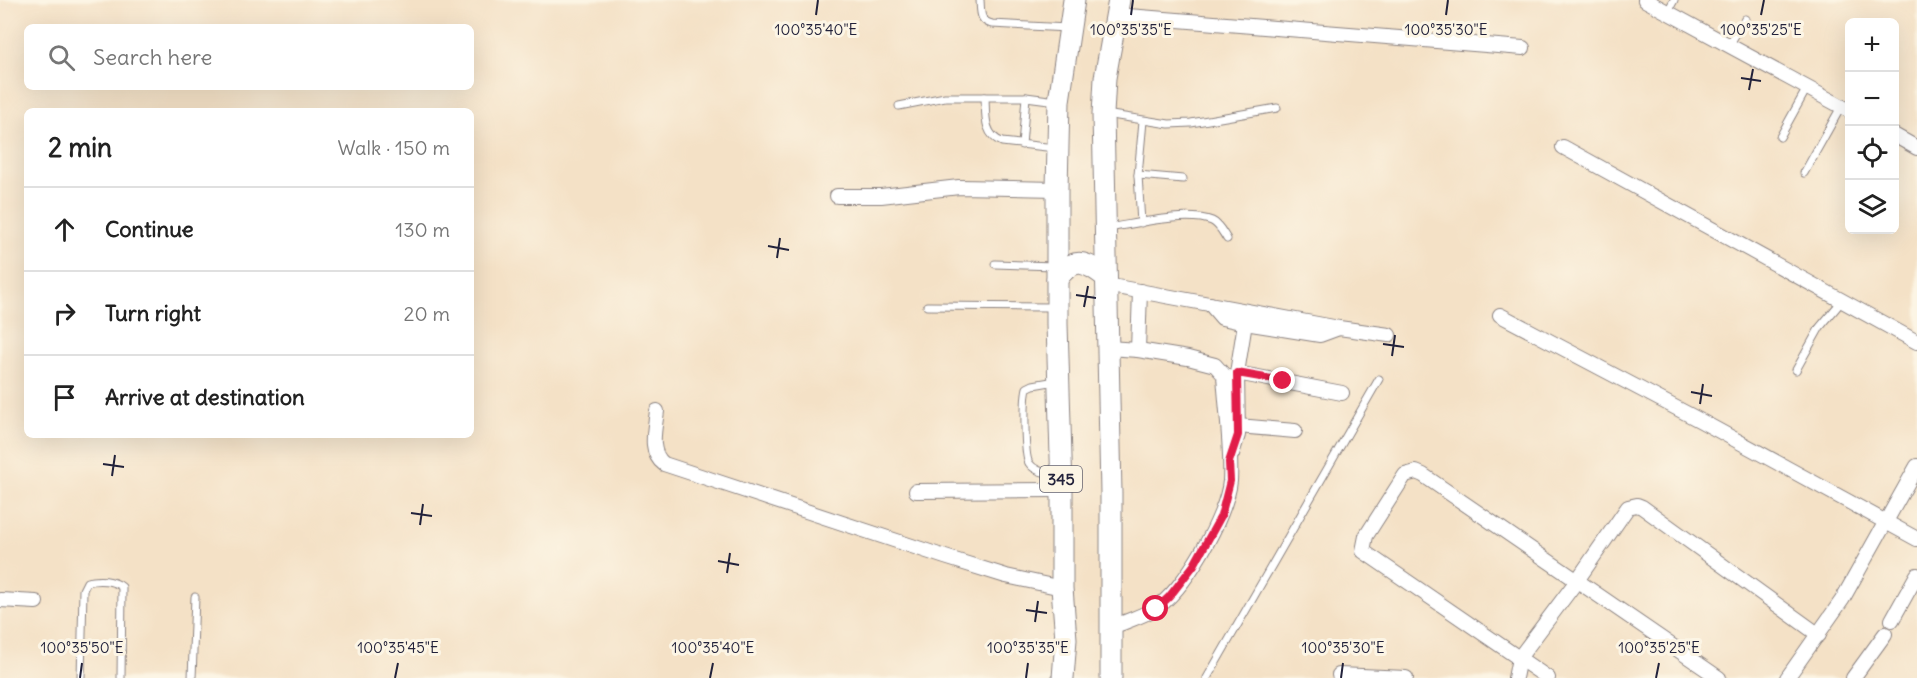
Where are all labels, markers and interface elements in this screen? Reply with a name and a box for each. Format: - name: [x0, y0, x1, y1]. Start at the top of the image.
- map controls: [1845, 18, 1899, 234]
- button: +: [1845, 18, 1899, 72]
- text: 100°35'40"E: [775, 20, 858, 39]
- text: 100°35'35"E: [1090, 20, 1172, 39]
- text: 100°35'30"E: [1404, 20, 1488, 39]
- text: 100°35'25"E: [1720, 20, 1802, 39]
- search box: [24, 24, 474, 90]
- icon: search: [45, 41, 78, 74]
- text: Search here: [93, 43, 212, 71]
- button: −: [1845, 72, 1899, 126]
- button: locate: [1845, 126, 1899, 180]
- text: 2 min: [48, 131, 112, 164]
- text: Walk · 150 m: [338, 135, 450, 160]
- button: layers: [1845, 180, 1899, 234]
- icon: ahead: [48, 213, 81, 246]
- text: Continue: [105, 215, 194, 243]
- text: 130 m: [395, 217, 450, 242]
- icon: right: [48, 297, 81, 330]
- text: Turn right: [105, 299, 201, 327]
- text: 20 m: [404, 301, 450, 326]
- route end: [1269, 367, 1295, 393]
- icon: arrive: [48, 381, 81, 414]
- text: Arrive at destination: [105, 383, 305, 411]
- road number: 345: [1040, 466, 1082, 492]
- route start: [1142, 595, 1168, 621]
- text: 100°35'50"E: [40, 638, 124, 657]
- text: 100°35'45"E: [357, 638, 439, 657]
- text: 100°35'40"E: [672, 638, 755, 657]
- text: 100°35'35"E: [987, 638, 1069, 657]
- text: 100°35'30"E: [1301, 638, 1385, 657]
- text: 100°35'25"E: [1618, 638, 1700, 657]

